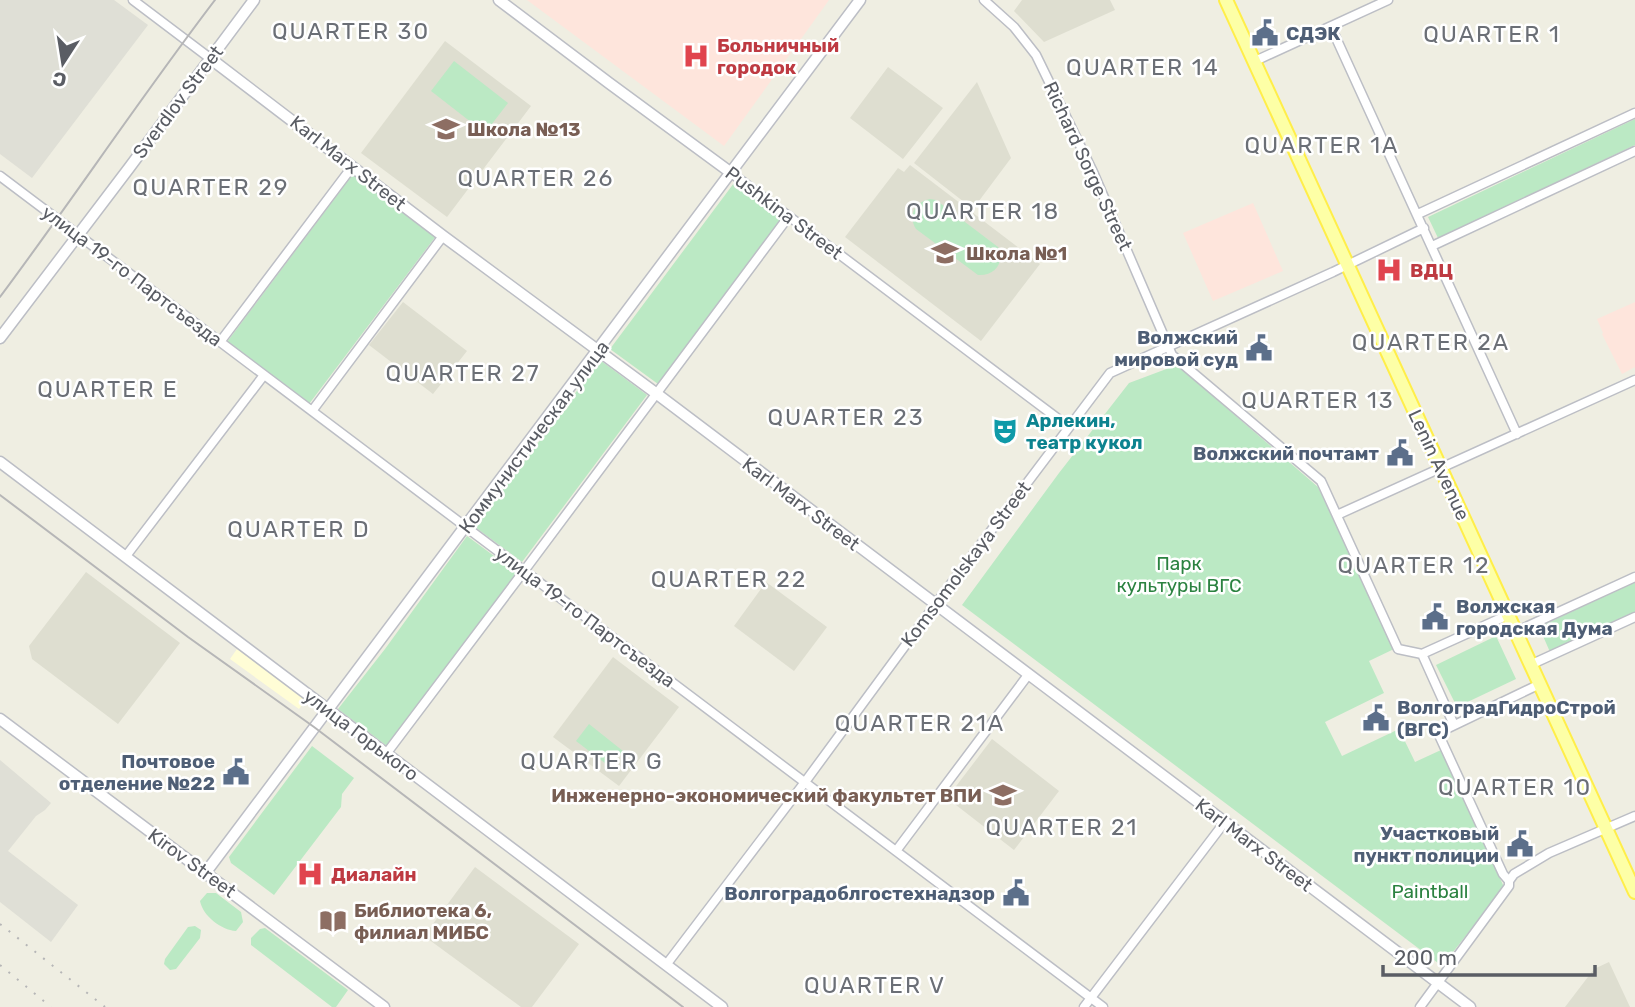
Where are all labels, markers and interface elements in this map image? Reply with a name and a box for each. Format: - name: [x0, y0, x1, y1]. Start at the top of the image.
- district label: QUARTER 30: [272, 17, 430, 45]
- public building icon: СДЭК: [1250, 18, 1280, 48]
- district label: QUARTER 1: [1423, 20, 1561, 48]
- place label: СДЭК: [1286, 22, 1341, 45]
- north arrow: [28, 28, 98, 98]
- place label: Больничный городок: [717, 34, 839, 79]
- street label: Sverdlov Street: [128, 40, 228, 163]
- hospital icon: Больничный городок: [681, 41, 711, 71]
- district label: QUARTER 14: [1066, 53, 1220, 81]
- text: С: [51, 67, 68, 92]
- street label: Richard Sorge Street: [1039, 78, 1138, 255]
- street label: Karl Marx Street: [285, 111, 411, 216]
- school or university icon: Школа №13: [431, 114, 461, 144]
- place label: Школа №13: [467, 118, 581, 141]
- district label: QUARTER 1A: [1245, 131, 1399, 159]
- street label: Pushkina Street: [721, 161, 848, 265]
- district label: QUARTER 26: [458, 164, 615, 192]
- district label: QUARTER 29: [133, 173, 289, 201]
- district label: QUARTER 18: [906, 197, 1060, 225]
- street label: улица 19-го Партсъезда: [37, 201, 227, 351]
- school or university icon: Школа №1: [930, 238, 960, 268]
- place label: Школа №1: [966, 242, 1067, 265]
- hospital icon: ВДЦ: [1374, 255, 1404, 285]
- place label: ВДЦ: [1410, 259, 1453, 282]
- place label: Волжский мировой суд: [1114, 326, 1239, 371]
- district label: QUARTER 2A: [1352, 328, 1510, 356]
- public building icon: Волжский мировой суд: [1244, 333, 1274, 363]
- street label: Коммунистическая улица: [454, 336, 614, 538]
- district label: QUARTER 27: [386, 359, 540, 387]
- district label: QUARTER E: [37, 375, 179, 403]
- district label: QUARTER 13: [1241, 386, 1395, 414]
- district label: QUARTER 23: [768, 403, 924, 431]
- street label: Lenin Avenue: [1403, 406, 1475, 524]
- place label: Арлекин, театр кукол: [1026, 409, 1143, 454]
- theatre icon: Арлекин, театр кукол: [990, 416, 1020, 446]
- public building icon: Волжский почтамт: [1385, 438, 1415, 468]
- place label: Волжский почтамт: [1193, 442, 1380, 465]
- street label: Karl Marx Street: [738, 452, 865, 556]
- street label: Komsomolskaya Street: [896, 476, 1036, 651]
- district label: QUARTER D: [227, 515, 371, 543]
- street label: улица 19-го Партсъезда: [490, 542, 680, 692]
- district label: QUARTER 12: [1338, 551, 1490, 579]
- park label: Парк культуры ВГС: [1116, 552, 1242, 597]
- district label: QUARTER 22: [651, 565, 807, 593]
- place label: Волжская городская Дума: [1456, 595, 1613, 640]
- public building icon: Волжская городская Дума: [1420, 602, 1450, 632]
- street label: улица Горького: [299, 684, 423, 786]
- place label: ВолгоградГидроСтрой (ВГС): [1397, 696, 1616, 741]
- public building icon: ВолгоградГидроСтрой (ВГС): [1361, 703, 1391, 733]
- district label: QUARTER 21A: [835, 709, 1005, 737]
- district label: QUARTER G: [520, 747, 664, 775]
- place label: Почтовое отделение №22: [59, 750, 215, 795]
- public building icon: Почтовое отделение №22: [221, 757, 251, 787]
- district label: QUARTER 10: [1438, 773, 1592, 801]
- school or university icon: Инженерно-экономический факультет ВПИ: [988, 780, 1018, 810]
- place label: Инженерно-экономический факультет ВПИ: [551, 784, 982, 807]
- street label: Karl Marx Street: [1191, 793, 1318, 897]
- district label: QUARTER 21: [986, 813, 1138, 841]
- place label: Участковый пункт полиции: [1354, 822, 1499, 867]
- street label: Kirov Street: [143, 823, 241, 903]
- public building icon: Участковый пункт полиции: [1505, 829, 1535, 859]
- hospital icon: Диалайн: [295, 859, 325, 889]
- place label: Диалайн: [331, 863, 417, 886]
- public building icon: Волгоградоблгостехнадзор: [1001, 878, 1031, 908]
- park label: Paintball: [1392, 880, 1468, 903]
- place label: Волгоградоблгостехнадзор: [724, 882, 995, 905]
- place label: Библиотека 6, филиал МИБС: [354, 899, 492, 944]
- library icon: Библиотека 6, филиал МИБС: [318, 906, 348, 936]
- scale bar: [1383, 934, 1595, 978]
- text: 200 m: [1394, 945, 1457, 970]
- district label: QUARTER V: [804, 971, 946, 999]

